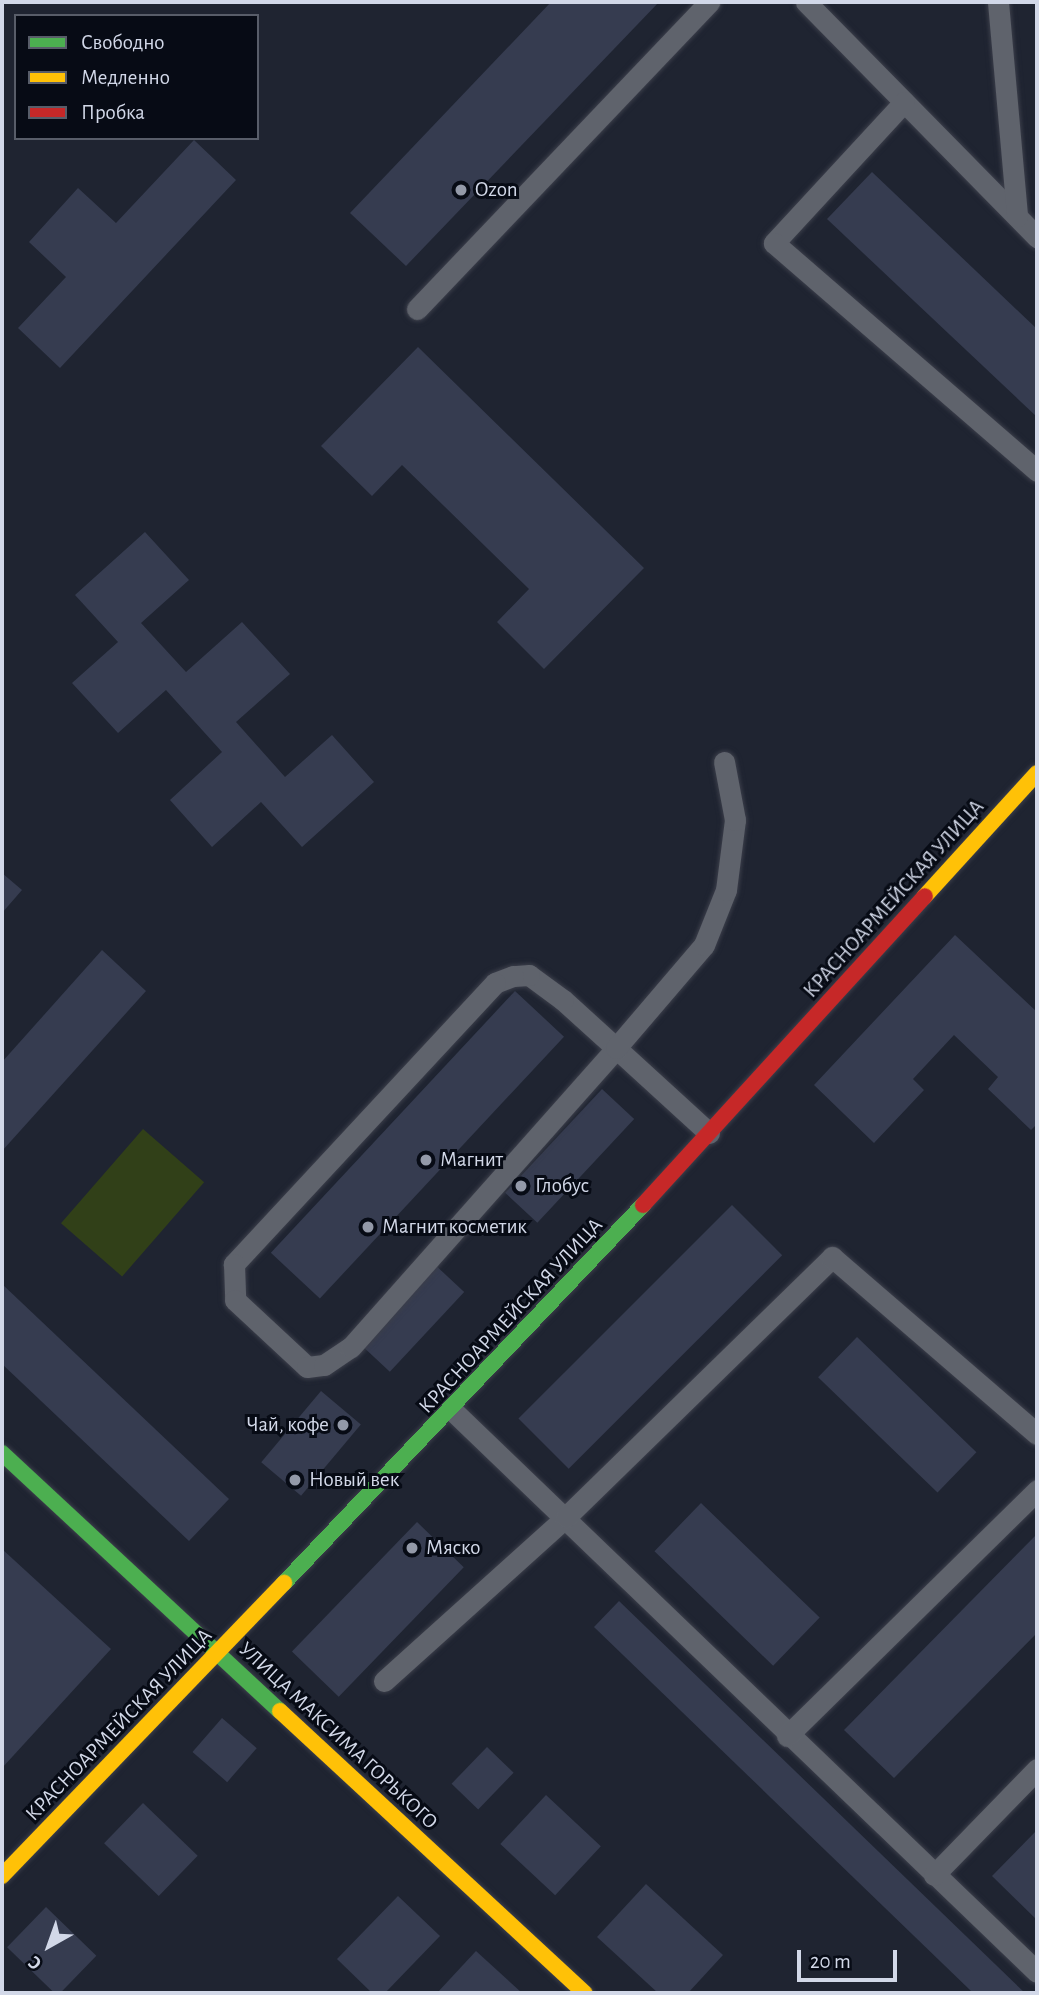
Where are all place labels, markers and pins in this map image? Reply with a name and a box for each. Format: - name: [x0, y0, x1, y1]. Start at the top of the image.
- place label: Ozon: [475, 177, 518, 203]
- marker: Ozon: [453, 182, 469, 198]
- place label: Магнит: [440, 1147, 503, 1173]
- marker: Магнит: [418, 1152, 434, 1168]
- place label: Глобус: [535, 1173, 589, 1199]
- marker: Глобус: [513, 1178, 529, 1194]
- place label: Магнит косметик: [382, 1214, 527, 1240]
- marker: Магнит косметик: [360, 1219, 376, 1235]
- place label: Чай, кофе: [246, 1412, 329, 1438]
- marker: Чай, кофе: [335, 1417, 351, 1433]
- place label: Новый век: [309, 1467, 399, 1493]
- marker: Новый век: [287, 1472, 303, 1488]
- place label: Мяско: [426, 1535, 481, 1561]
- marker: Мяско: [404, 1540, 420, 1556]

